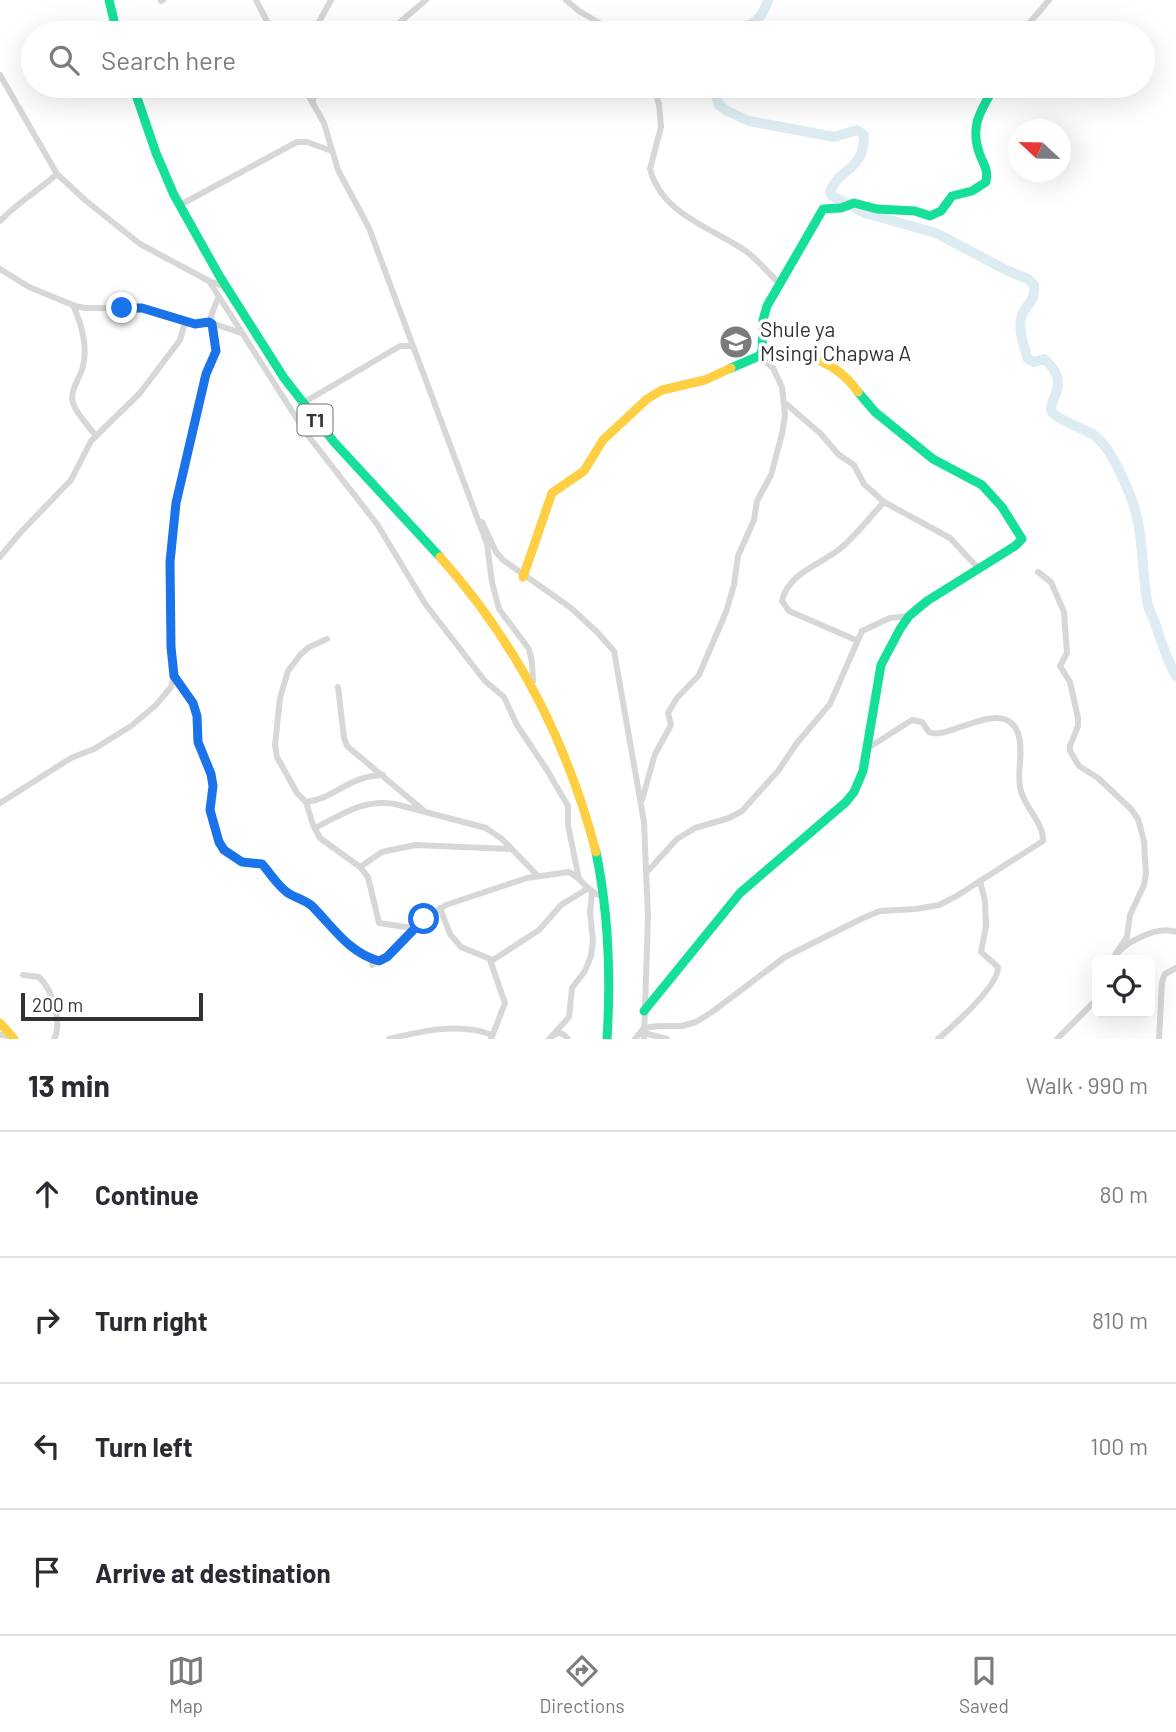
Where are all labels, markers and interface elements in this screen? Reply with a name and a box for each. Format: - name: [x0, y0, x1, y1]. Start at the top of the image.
- search box: [21, 21, 1155, 98]
- icon: search: [45, 41, 83, 79]
- text: Search here: [101, 44, 236, 75]
- north arrow: [1008, 119, 1071, 182]
- route end: [106, 292, 137, 323]
- place label: Shule ya Msingi Chapwa A: [760, 316, 912, 365]
- school or university icon: Shule ya Msingi Chapwa A: [717, 323, 755, 361]
- road number: T1: [298, 404, 332, 436]
- route start: [408, 903, 439, 934]
- map controls: [1092, 955, 1155, 1018]
- button: locate: [1092, 955, 1155, 1018]
- scale bar: [21, 990, 203, 1022]
- text: 200 m: [32, 993, 83, 1016]
- text: 13 min: [28, 1067, 110, 1103]
- text: Walk · 990 m: [1026, 1071, 1148, 1099]
- icon: ahead: [28, 1175, 66, 1213]
- text: Continue: [95, 1179, 199, 1210]
- text: 80 m: [1099, 1180, 1148, 1208]
- icon: right: [28, 1301, 66, 1339]
- text: Turn right: [95, 1305, 208, 1336]
- text: 810 m: [1092, 1306, 1148, 1334]
- icon: left: [28, 1427, 66, 1465]
- text: Turn left: [95, 1431, 193, 1462]
- text: 100 m: [1090, 1432, 1148, 1460]
- icon: arrive: [28, 1553, 66, 1591]
- text: Arrive at destination: [95, 1557, 331, 1588]
- tab: Map: [167, 1652, 205, 1717]
- tab: Directions: [540, 1652, 625, 1717]
- tab: Saved: [959, 1652, 1009, 1717]

